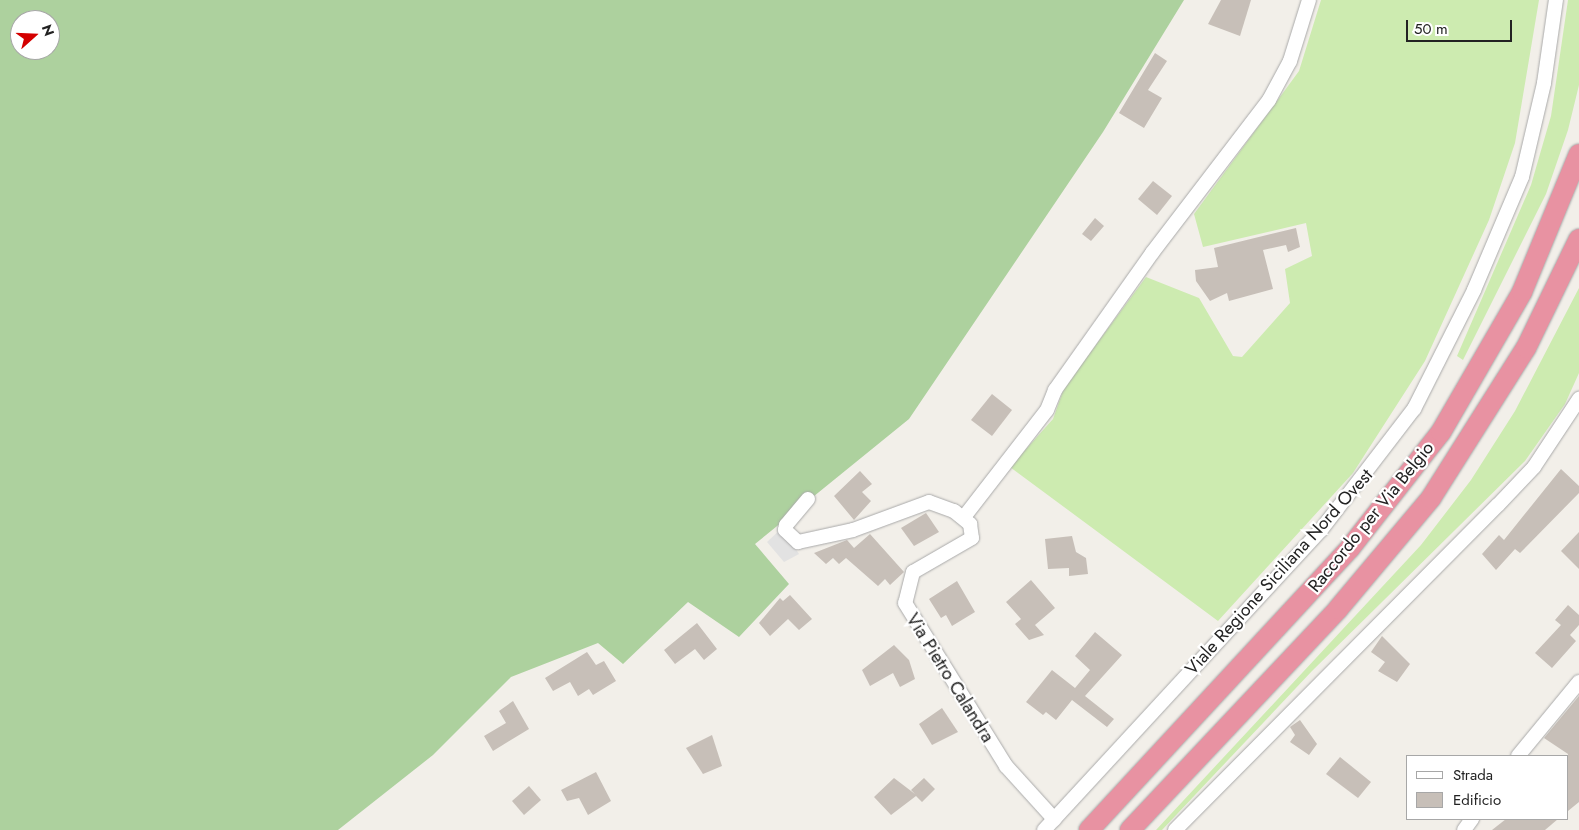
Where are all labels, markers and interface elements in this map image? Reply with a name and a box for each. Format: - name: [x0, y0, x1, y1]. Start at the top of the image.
- north arrow: [10, 10, 60, 60]
- scale bar: [1409, 10, 1515, 42]
- text: 50 m: [1414, 18, 1448, 40]
- text: N: [37, 22, 59, 39]
- street label: Raccordo per Via Belgio: [1304, 437, 1438, 597]
- street label: Viale Regione Siciliana Nord Ovest: [1181, 465, 1377, 679]
- street label: Via Pietro Calandra: [902, 609, 998, 747]
- legend: [1406, 755, 1569, 820]
- text: Strada: [1453, 764, 1493, 786]
- text: Edificio: [1453, 789, 1501, 811]

